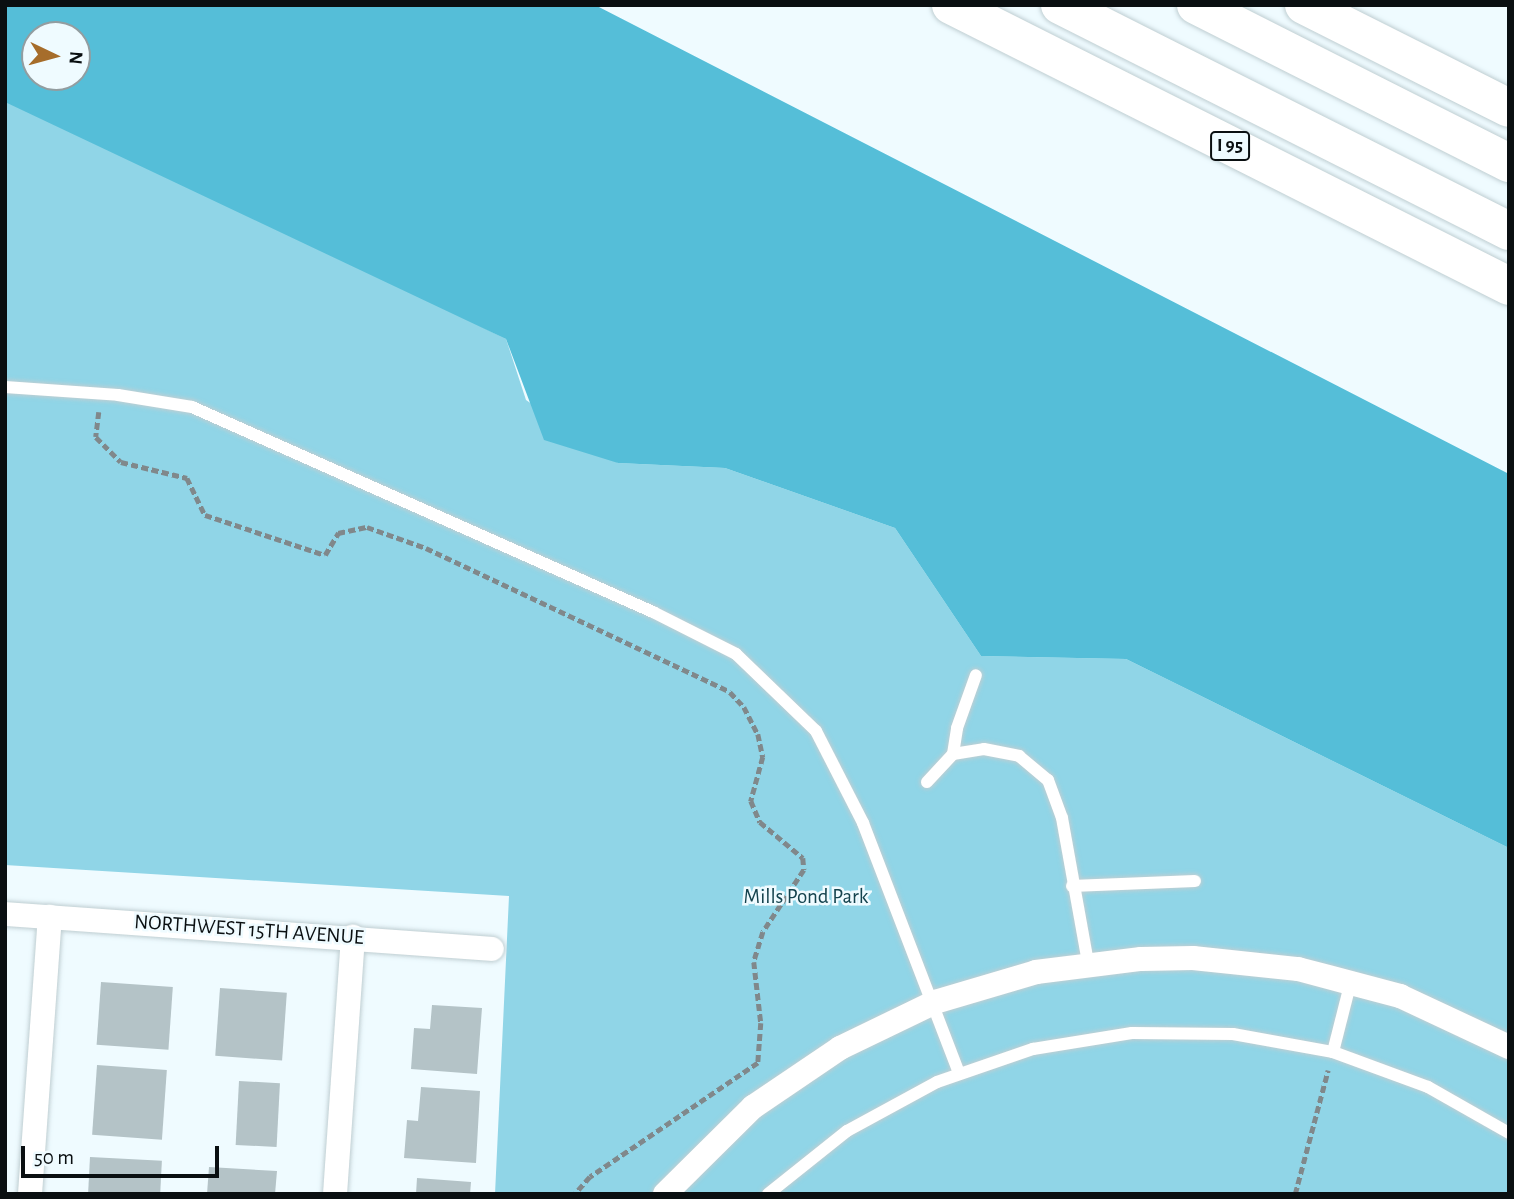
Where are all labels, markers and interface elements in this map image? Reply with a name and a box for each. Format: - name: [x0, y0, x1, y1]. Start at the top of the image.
- north arrow: [21, 21, 91, 91]
- text: N: [65, 50, 85, 65]
- road number: I 95: [1209, 130, 1251, 162]
- park label: Mills Pond Park: [744, 884, 868, 910]
- street label: NORTHWEST 15TH AVENUE: [133, 909, 365, 951]
- scale bar: [24, 1132, 222, 1176]
- text: 50 m: [34, 1147, 74, 1168]

